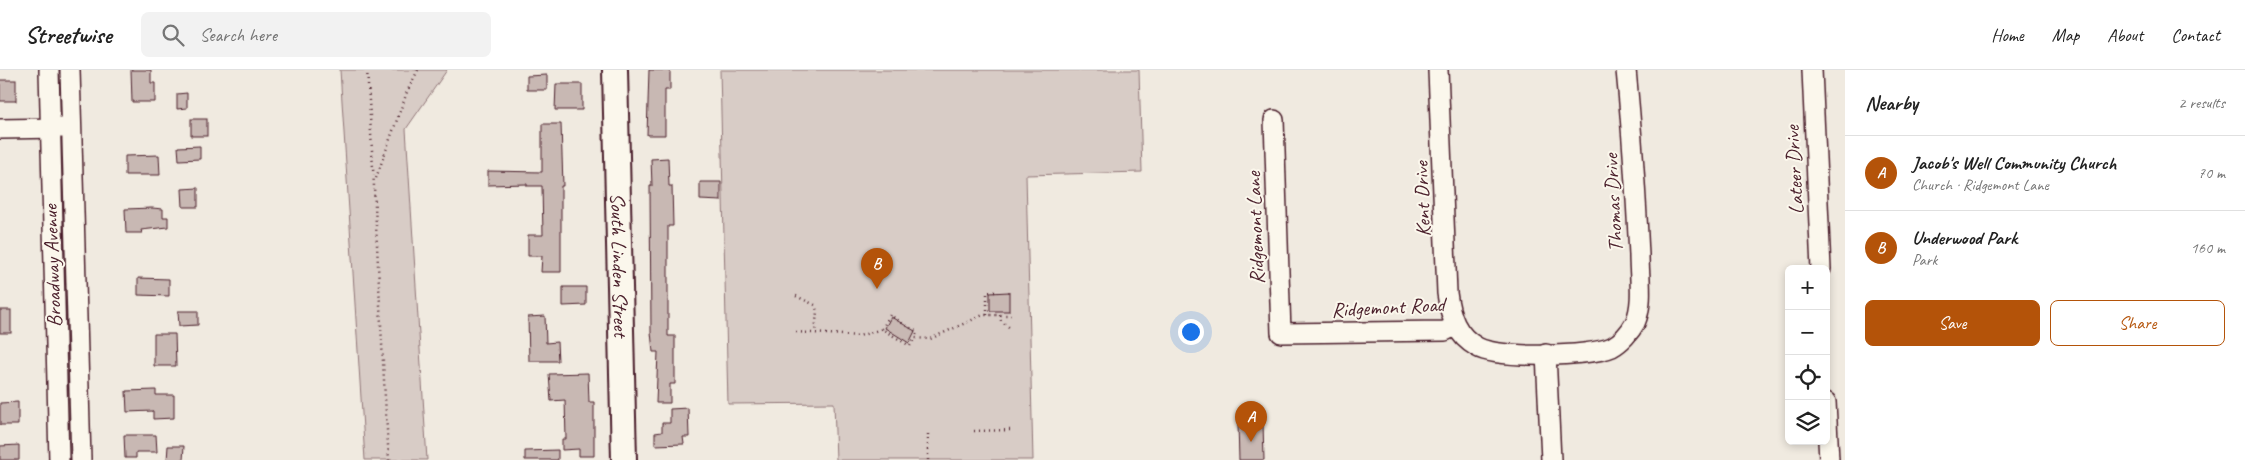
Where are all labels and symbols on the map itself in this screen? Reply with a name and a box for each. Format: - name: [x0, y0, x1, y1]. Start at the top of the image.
- street label: Lateer Drive: [1779, 124, 1809, 215]
- street label: Thomas Drive: [1597, 151, 1629, 253]
- street label: Kent Drive: [1408, 160, 1436, 237]
- street label: Ridgemont Lane: [1240, 170, 1270, 285]
- street label: South Linden Street: [605, 193, 634, 339]
- street label: Broadway Avenue: [37, 203, 67, 328]
- pin: B: [861, 248, 893, 289]
- street label: Ridgemont Road: [1331, 291, 1448, 323]
- your location: [1178, 319, 1204, 345]
- pin: A: [1235, 401, 1267, 442]

